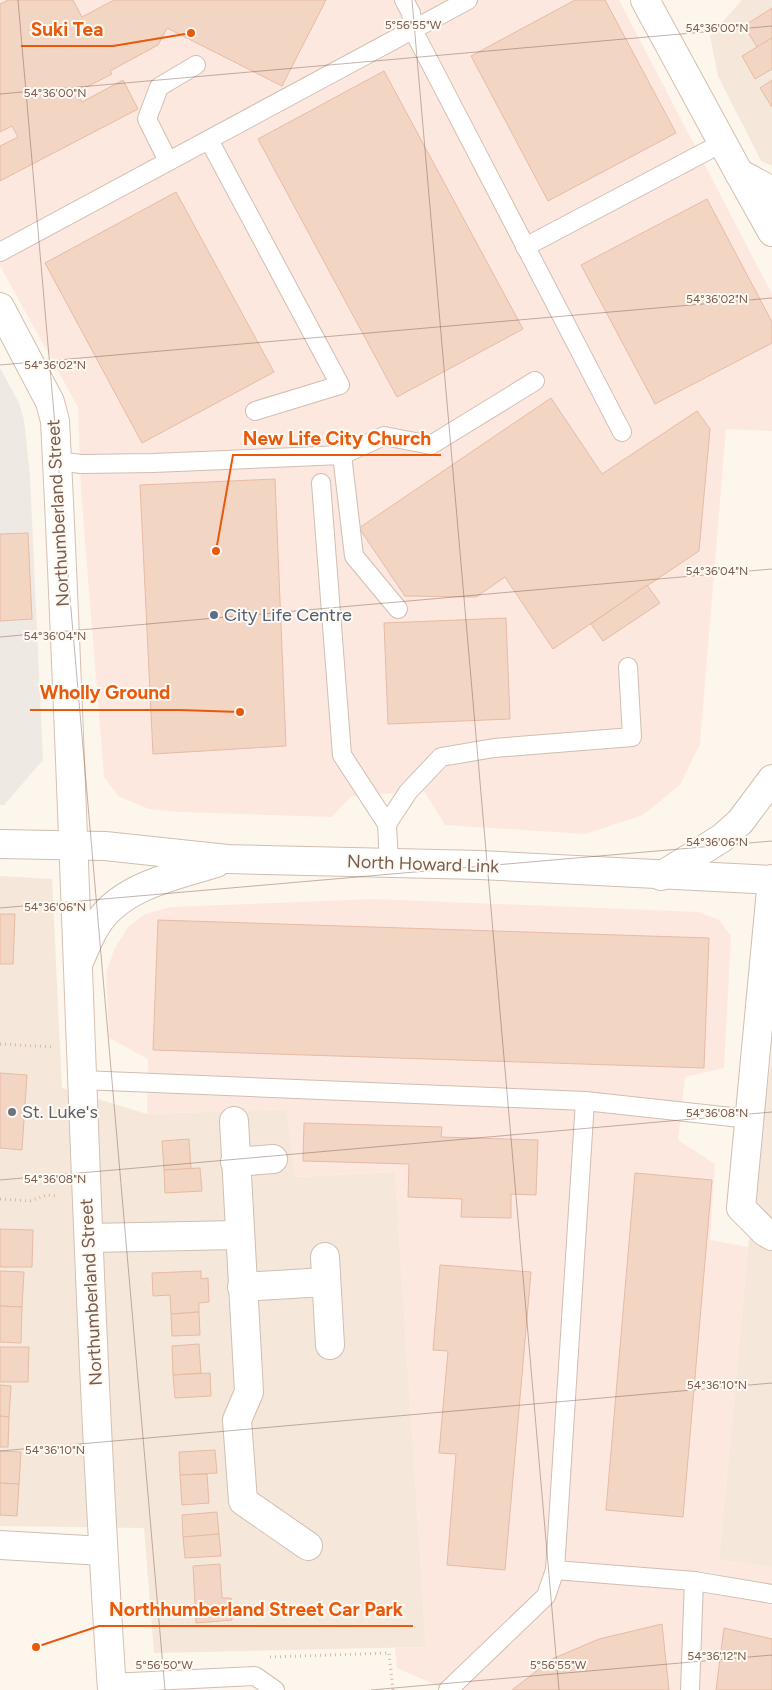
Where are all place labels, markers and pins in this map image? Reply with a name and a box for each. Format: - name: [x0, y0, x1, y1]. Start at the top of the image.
- callout: Suki Tea: [21, 12, 113, 46]
- callout: New Life City Church: [233, 421, 441, 455]
- place label: City Life Centre: [224, 604, 352, 626]
- marker: City Life Centre: [208, 609, 220, 621]
- callout: Wholly Ground: [30, 676, 180, 710]
- place label: St. Luke's: [22, 1101, 98, 1123]
- marker: St. Luke's: [6, 1106, 18, 1118]
- callout: Northhumberland Street Car Park: [99, 1592, 413, 1626]

